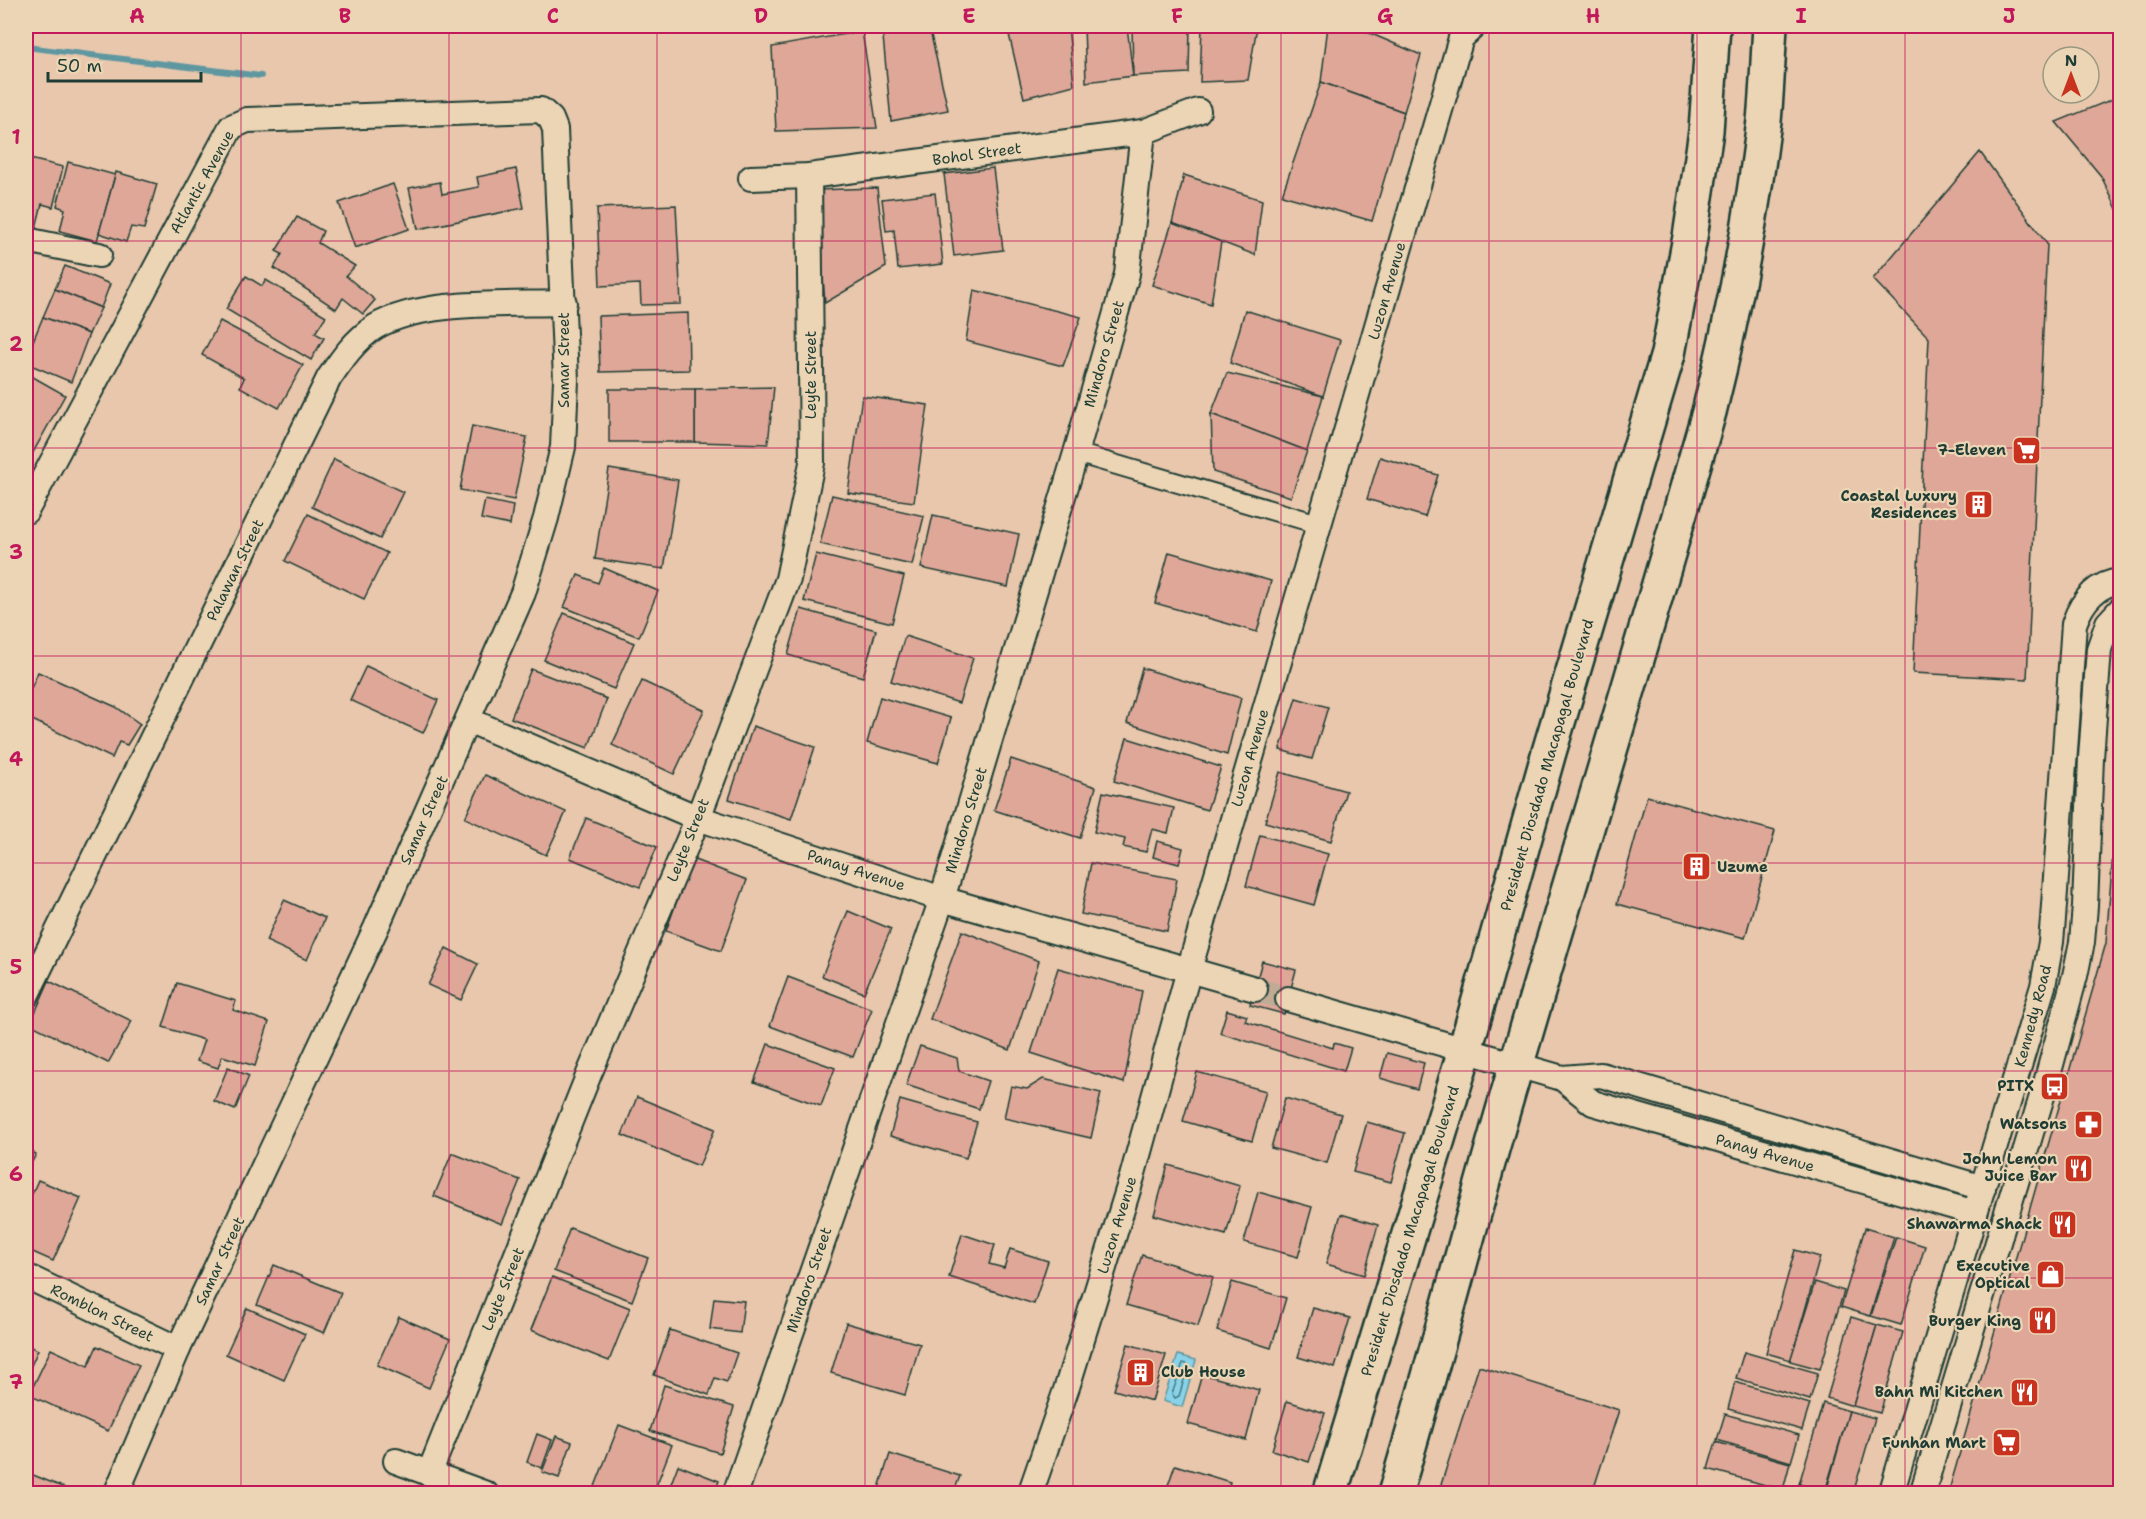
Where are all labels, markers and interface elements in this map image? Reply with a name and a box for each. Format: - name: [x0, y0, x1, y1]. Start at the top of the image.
- text: A: [129, 3, 145, 29]
- text: B: [339, 3, 351, 29]
- text: C: [547, 3, 559, 29]
- text: D: [754, 3, 768, 29]
- text: E: [962, 3, 976, 29]
- text: F: [1171, 3, 1183, 29]
- text: G: [1377, 3, 1393, 29]
- text: H: [1586, 3, 1600, 29]
- text: I: [1795, 3, 1807, 29]
- text: J: [2003, 3, 2016, 29]
- scale bar: [48, 45, 201, 83]
- north arrow: [2041, 45, 2101, 105]
- text: N: [2065, 50, 2077, 71]
- text: 50 m: [57, 54, 102, 78]
- text: 1: [11, 124, 21, 150]
- street label: Atlantic Avenue: [165, 126, 239, 238]
- street label: Bohol Street: [931, 138, 1023, 170]
- street label: Luzon Avenue: [1364, 240, 1410, 342]
- street label: Mindoro Street: [1079, 298, 1129, 410]
- street label: Samar Street: [554, 312, 574, 408]
- text: 2: [9, 331, 23, 357]
- street label: Leyte Street: [801, 331, 821, 419]
- supermarket icon: 7-Eleven: [2011, 434, 2043, 466]
- place label: 7-Eleven: [1938, 440, 2006, 460]
- place label: Coastal Luxury Residences: [1841, 486, 1957, 523]
- building icon: Coastal Luxury Residences: [1962, 489, 1994, 521]
- street label: Palawan Street: [202, 516, 268, 624]
- text: 3: [9, 539, 23, 565]
- street label: President Diosdado Macapagal Boulevard: [1496, 616, 1598, 913]
- street label: Luzon Avenue: [1227, 707, 1273, 809]
- text: 4: [9, 746, 23, 772]
- street label: Mindoro Street: [940, 764, 992, 876]
- street label: Samar Street: [395, 772, 453, 868]
- street label: Leyte Street: [662, 795, 714, 885]
- street label: Panay Avenue: [804, 845, 908, 895]
- building icon: Uzume: [1680, 851, 1712, 883]
- place label: Uzume: [1717, 857, 1768, 877]
- text: 5: [10, 954, 22, 980]
- street label: Kennedy Road: [2010, 962, 2056, 1069]
- bus stop icon: PITX: [2039, 1070, 2071, 1102]
- place label: PITX: [1997, 1076, 2034, 1096]
- street label: President Diosdado Macapagal Boulevard: [1356, 1083, 1464, 1379]
- pharmacy icon: Watsons: [2072, 1108, 2104, 1140]
- place label: Watsons: [2000, 1114, 2067, 1134]
- street label: Panay Avenue: [1713, 1129, 1817, 1177]
- place label: John Lemon Juice Bar: [1962, 1149, 2057, 1186]
- restaurant icon: John Lemon Juice Bar: [2062, 1152, 2094, 1184]
- text: 6: [9, 1161, 23, 1187]
- street label: Luzon Avenue: [1093, 1174, 1141, 1276]
- restaurant icon: Shawarma Shack: [2047, 1208, 2079, 1240]
- street label: Samar Street: [191, 1213, 249, 1309]
- place label: Shawarma Shack: [1907, 1214, 2042, 1234]
- street label: Mindoro Street: [782, 1225, 836, 1335]
- street label: Leyte Street: [477, 1244, 529, 1334]
- place label: Executive Optical: [1956, 1256, 2030, 1293]
- shop icon: Executive Optical: [2035, 1259, 2067, 1291]
- street label: Romblon Street: [47, 1279, 157, 1347]
- restaurant icon: Burger King: [2026, 1305, 2058, 1337]
- place label: Burger King: [1929, 1311, 2021, 1331]
- building icon: Club House: [1124, 1356, 1156, 1388]
- place label: Club House: [1161, 1362, 1246, 1382]
- text: 7: [9, 1369, 23, 1395]
- restaurant icon: Bahn Mi Kitchen: [2008, 1376, 2040, 1408]
- place label: Bahn Mi Kitchen: [1875, 1382, 2003, 1402]
- supermarket icon: Funhan Mart: [1991, 1427, 2023, 1459]
- place label: Funhan Mart: [1882, 1433, 1986, 1453]

